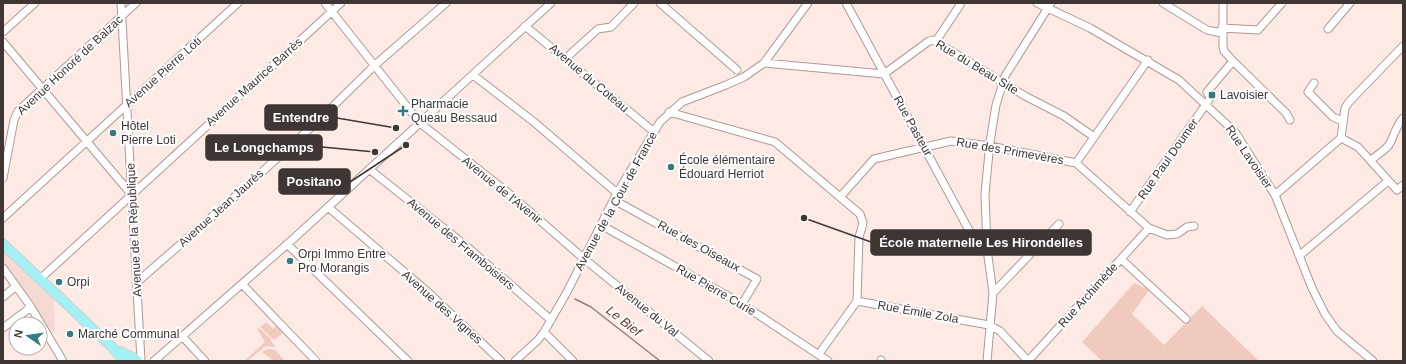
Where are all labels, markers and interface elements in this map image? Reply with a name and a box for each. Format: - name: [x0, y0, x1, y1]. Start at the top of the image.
- street label: Avenue Honoré de Balzac: [14, 12, 126, 118]
- street label: Avenue Pierre Loti: [122, 34, 204, 110]
- street label: Avenue Maurice Barrès: [203, 35, 305, 129]
- street label: Rue du Beau Site: [933, 37, 1021, 97]
- street label: Avenue du Coteau: [547, 41, 631, 115]
- place label: Lavoisier: [1220, 88, 1268, 102]
- marker: Lavoisier: [1207, 90, 1217, 100]
- street label: Rue Pasteur: [891, 93, 935, 159]
- place label: Pharmacie Queau Bessaud: [411, 97, 497, 125]
- callout: Entendre: [265, 105, 337, 130]
- marker: Pharmacie Queau Bessaud: [398, 106, 408, 116]
- text: Entendre: [273, 110, 329, 125]
- street label: Rue Paul Doumer: [1135, 116, 1201, 202]
- place label: Hôtel Pierre Loti: [121, 119, 176, 147]
- street label: Rue Lavoisier: [1223, 123, 1275, 191]
- marker: Hôtel Pierre Loti: [108, 128, 118, 138]
- street label: Avenue de la Cour de France: [572, 129, 660, 273]
- callout: Le Longchamps: [206, 135, 322, 160]
- street label: Rue des Primevères: [955, 135, 1065, 167]
- text: Le Longchamps: [214, 140, 314, 155]
- place label: École élémentaire Édouard Herriot: [679, 152, 775, 181]
- street label: Avenue de l'Avenir: [459, 153, 545, 227]
- street label: Avenue de la République: [123, 162, 144, 297]
- marker: École élémentaire Édouard Herriot: [666, 162, 676, 172]
- street label: Avenue Jean Jaurès: [176, 166, 266, 250]
- callout: Positano: [279, 169, 350, 194]
- text: Positano: [287, 174, 342, 189]
- street label: Avenue des Framboisiers: [404, 195, 518, 293]
- street label: Rue des Oiseaux: [655, 218, 743, 274]
- callout: École maternelle Les Hirondelles: [871, 230, 1091, 255]
- text: École maternelle Les Hirondelles: [879, 235, 1083, 250]
- place label: Orpi Immo Entre Pro Morangis: [298, 247, 386, 275]
- marker: Orpi Immo Entre Pro Morangis: [285, 256, 295, 266]
- street label: Rue Archimède: [1055, 260, 1121, 330]
- street label: Rue Pierre Curie: [674, 262, 758, 319]
- street label: Avenue des Vignes: [399, 267, 485, 347]
- place label: Orpi: [67, 275, 90, 289]
- marker: Orpi: [54, 277, 64, 287]
- street label: Avenue du Val: [613, 280, 681, 340]
- street label: Rue Émile Zola: [876, 297, 960, 326]
- water label: Le Bief: [603, 303, 646, 340]
- north arrow: [8, 316, 48, 356]
- place label: Marché Communal: [78, 327, 179, 341]
- text: N: [12, 328, 25, 339]
- marker: Marché Communal: [65, 329, 75, 339]

